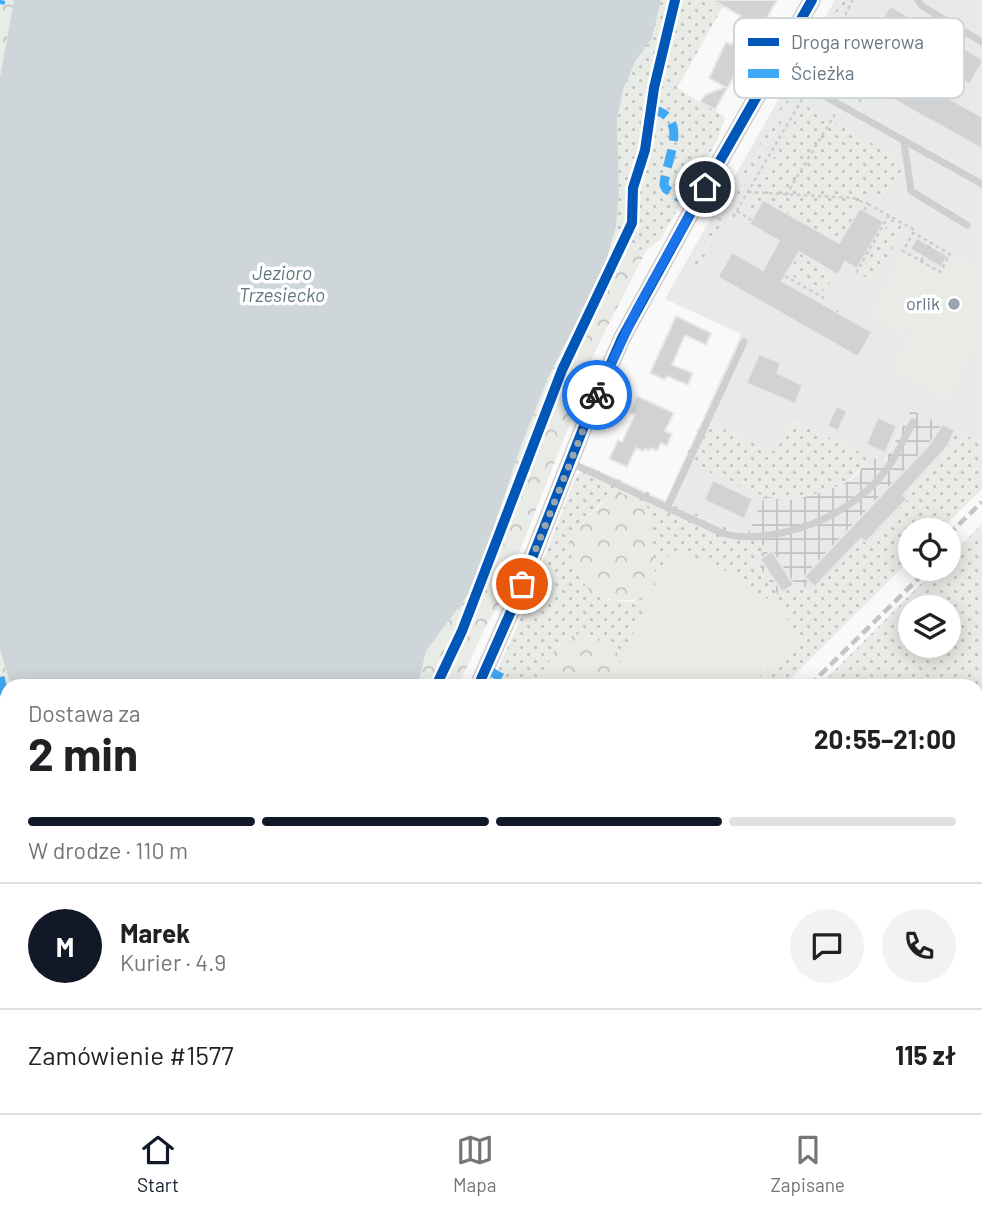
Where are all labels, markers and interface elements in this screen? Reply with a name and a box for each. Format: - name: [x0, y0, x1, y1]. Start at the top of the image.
- legend: [734, 18, 964, 98]
- text: Droga rowerowa: [791, 30, 924, 53]
- text: Ścieżka: [791, 61, 854, 84]
- pin: [675, 157, 735, 217]
- icon: home: [686, 168, 724, 206]
- water label: Jezioro Trzesiecko: [239, 261, 325, 306]
- place label: orlik: [906, 292, 940, 314]
- marker: orlik: [946, 296, 962, 312]
- courier: [562, 360, 632, 430]
- icon: bike: [578, 376, 616, 414]
- map controls: [898, 518, 961, 658]
- button: locate: [898, 518, 961, 581]
- pin: [492, 554, 552, 614]
- icon: bag: [503, 565, 541, 603]
- button: layers: [898, 595, 961, 658]
- text: Dostawa za: [28, 699, 140, 727]
- text: 20:55–21:00: [814, 723, 956, 754]
- text: 2 min: [28, 725, 138, 780]
- text: W drodze · 110 m: [28, 836, 188, 864]
- button: chat: [790, 909, 864, 983]
- button: phone: [882, 909, 956, 983]
- text: Marek: [120, 917, 190, 948]
- text: M: [56, 931, 74, 962]
- text: Kurier · 4.9: [120, 948, 226, 976]
- text: Zamówienie #1577: [28, 1039, 233, 1070]
- text: 115 zł: [895, 1039, 956, 1070]
- tab: Start: [137, 1131, 179, 1196]
- tab: Mapa: [453, 1131, 496, 1196]
- tab: Zapisane: [770, 1131, 845, 1196]

